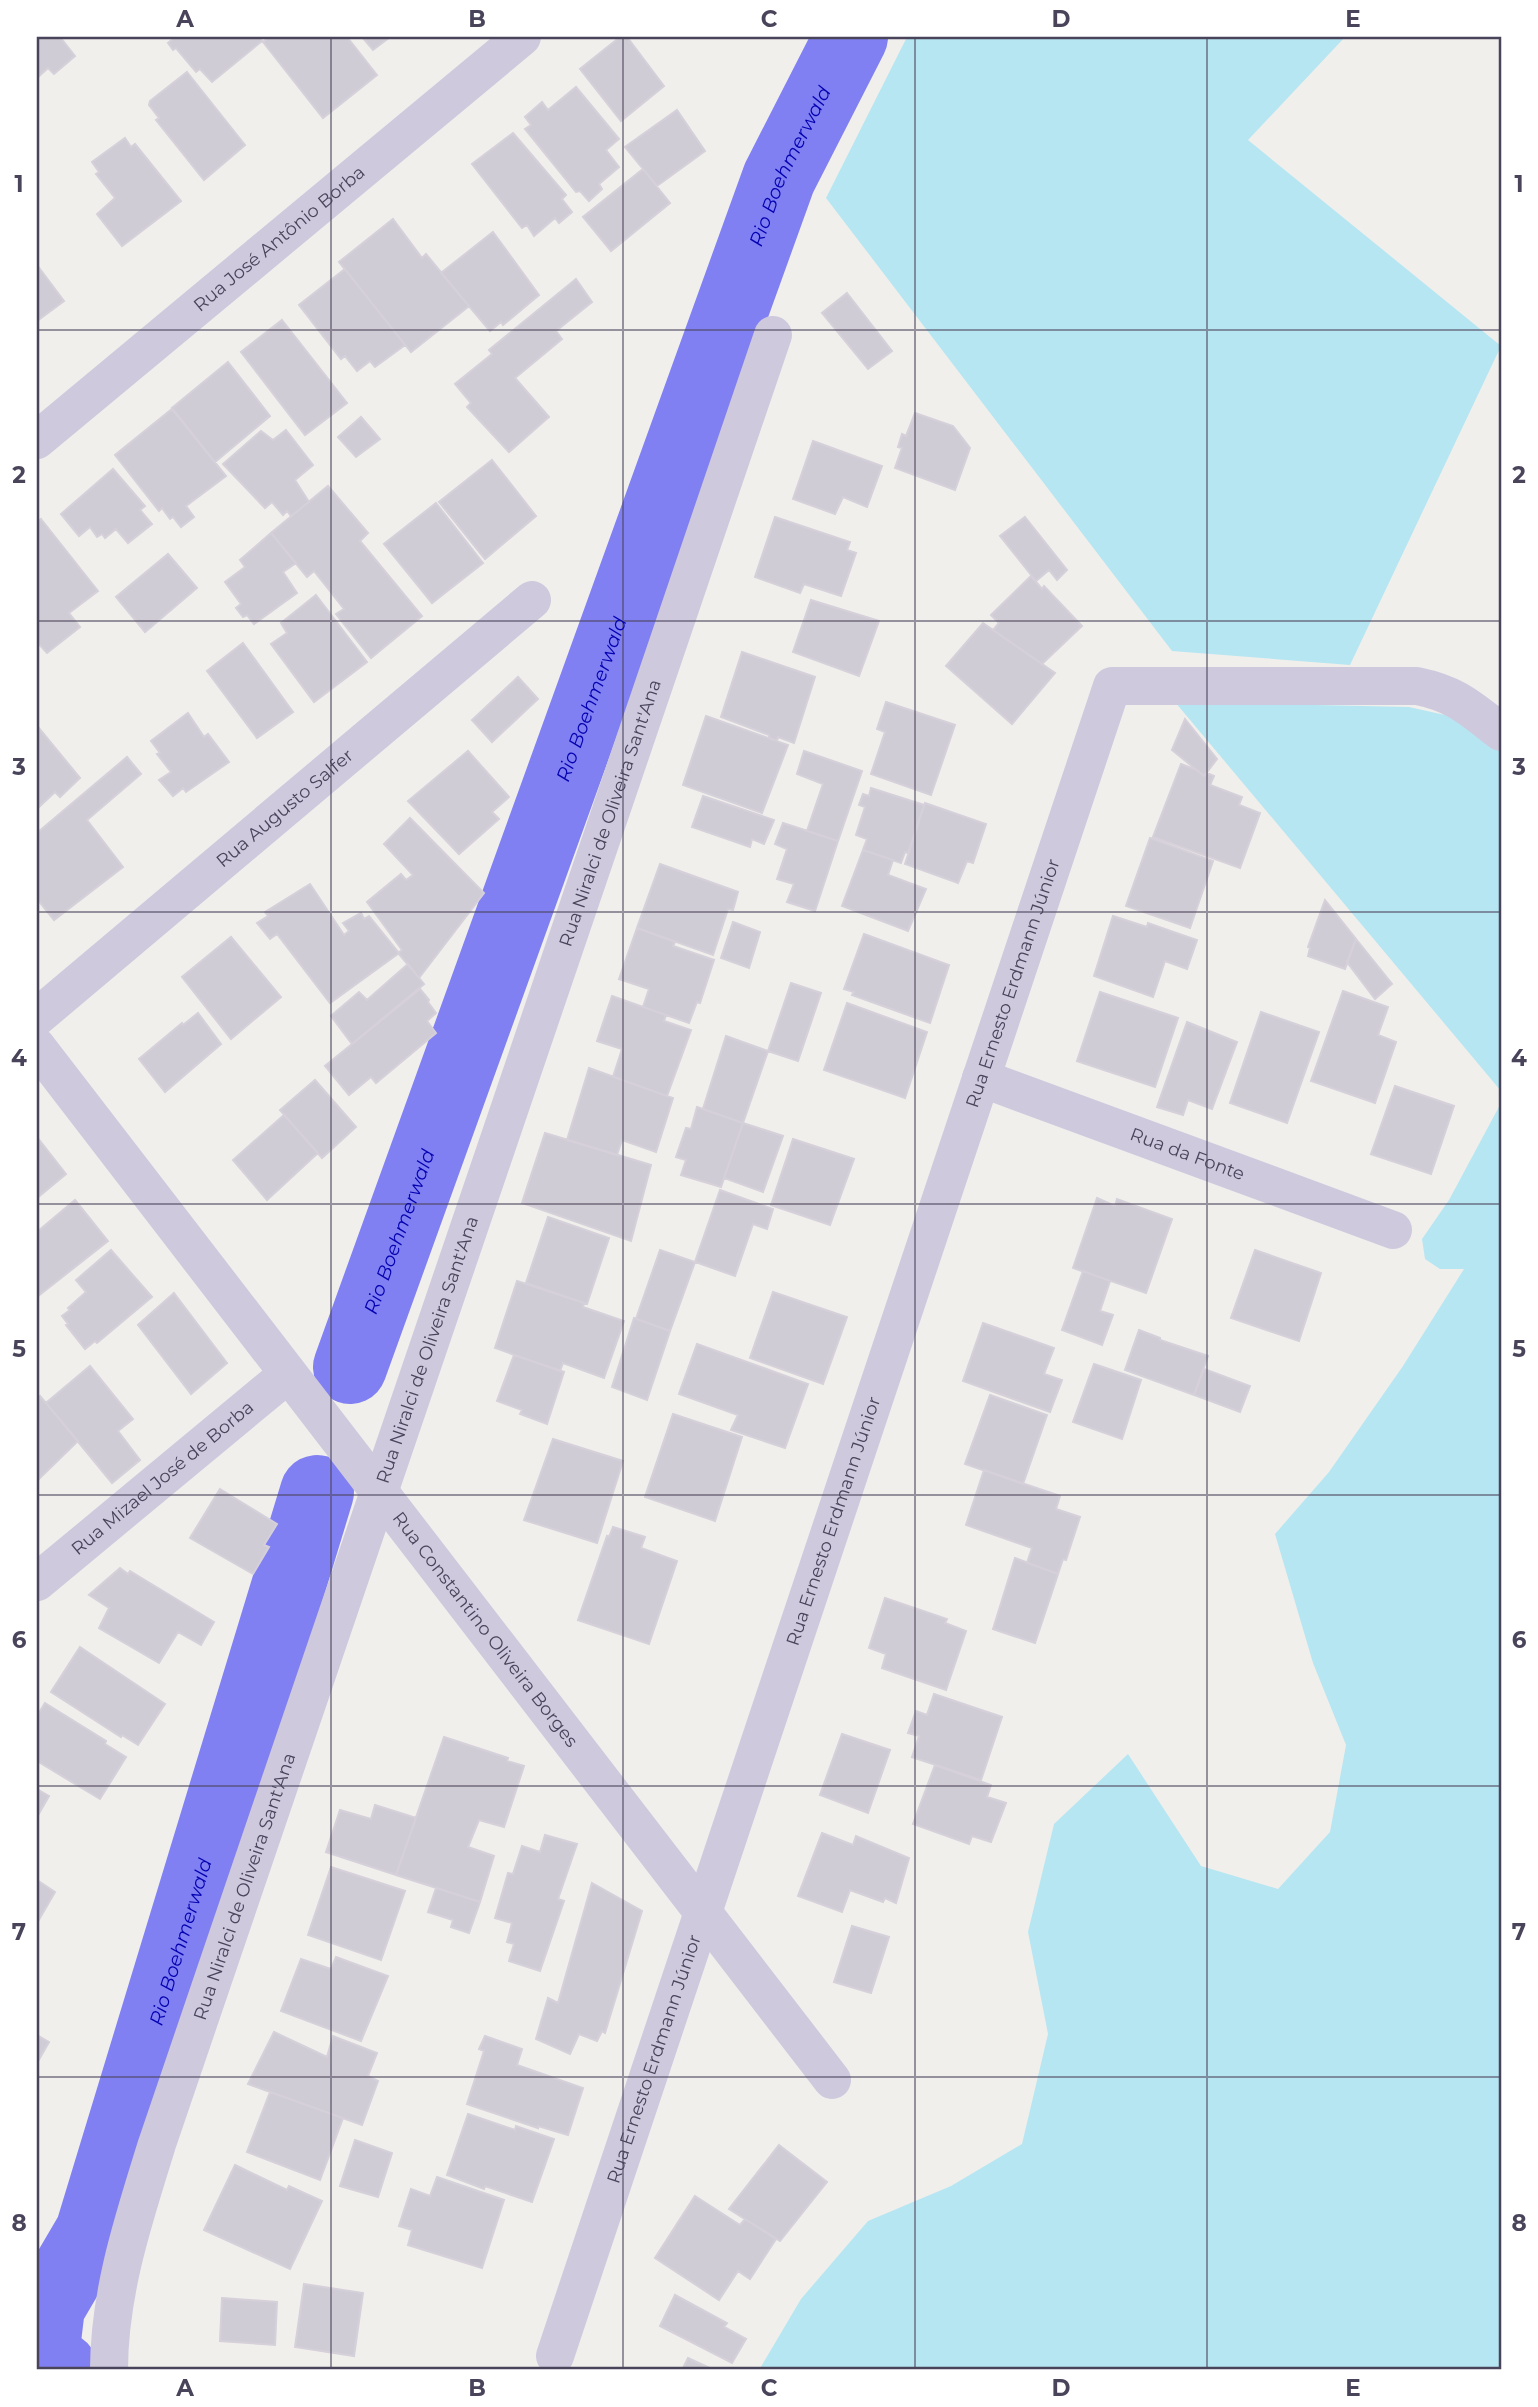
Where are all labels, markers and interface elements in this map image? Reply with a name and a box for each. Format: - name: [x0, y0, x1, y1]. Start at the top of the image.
- text: A: [175, 5, 194, 33]
- text: B: [468, 5, 486, 33]
- text: C: [761, 5, 778, 33]
- text: D: [1052, 5, 1071, 33]
- text: E: [1345, 5, 1361, 33]
- water label: Rio Boehmerwald: [744, 82, 836, 249]
- street label: Rua José Antônio Borba: [189, 161, 369, 316]
- text: 1: [14, 170, 24, 198]
- text: 1: [1514, 170, 1524, 198]
- text: 2: [12, 461, 26, 489]
- text: 2: [1512, 461, 1526, 489]
- water label: Rio Boehmerwald: [551, 614, 631, 785]
- street label: Rua Niralci de Oliveira Sant'Ana: [555, 677, 666, 950]
- street label: Rua Augusto Salfer: [212, 744, 358, 872]
- text: 3: [11, 753, 26, 781]
- text: 3: [1511, 753, 1526, 781]
- street label: Rua Ernesto Erdmann Júnior: [961, 856, 1065, 1111]
- text: 4: [11, 1044, 27, 1072]
- text: 4: [1511, 1044, 1527, 1072]
- street label: Rua da Fonte: [1127, 1123, 1248, 1185]
- water label: Rio Boehmerwald: [359, 1146, 439, 1317]
- street label: Rua Niralci de Oliveira Sant'Ana: [372, 1213, 483, 1486]
- text: 5: [12, 1335, 26, 1363]
- text: 5: [1512, 1335, 1526, 1363]
- street label: Rua Ernesto Erdmann Júnior: [782, 1394, 885, 1649]
- street label: Rua Mizael José de Borba: [67, 1396, 258, 1560]
- street label: Rua Constantino Oliveira Borges: [388, 1507, 583, 1752]
- text: 6: [12, 1626, 27, 1654]
- text: 6: [1512, 1626, 1527, 1654]
- street label: Rua Niralci de Oliveira Sant'Ana: [189, 1750, 300, 2023]
- water label: Rio Boehmerwald: [144, 1856, 216, 2028]
- text: 7: [12, 1918, 26, 1946]
- text: 7: [1512, 1918, 1526, 1946]
- street label: Rua Ernesto Erdmann Júnior: [602, 1932, 706, 2186]
- text: 8: [11, 2209, 27, 2237]
- text: 8: [1511, 2209, 1527, 2237]
- text: A: [175, 2374, 194, 2402]
- text: B: [468, 2374, 486, 2402]
- text: C: [761, 2374, 778, 2402]
- text: D: [1052, 2374, 1071, 2402]
- text: E: [1345, 2374, 1361, 2402]

